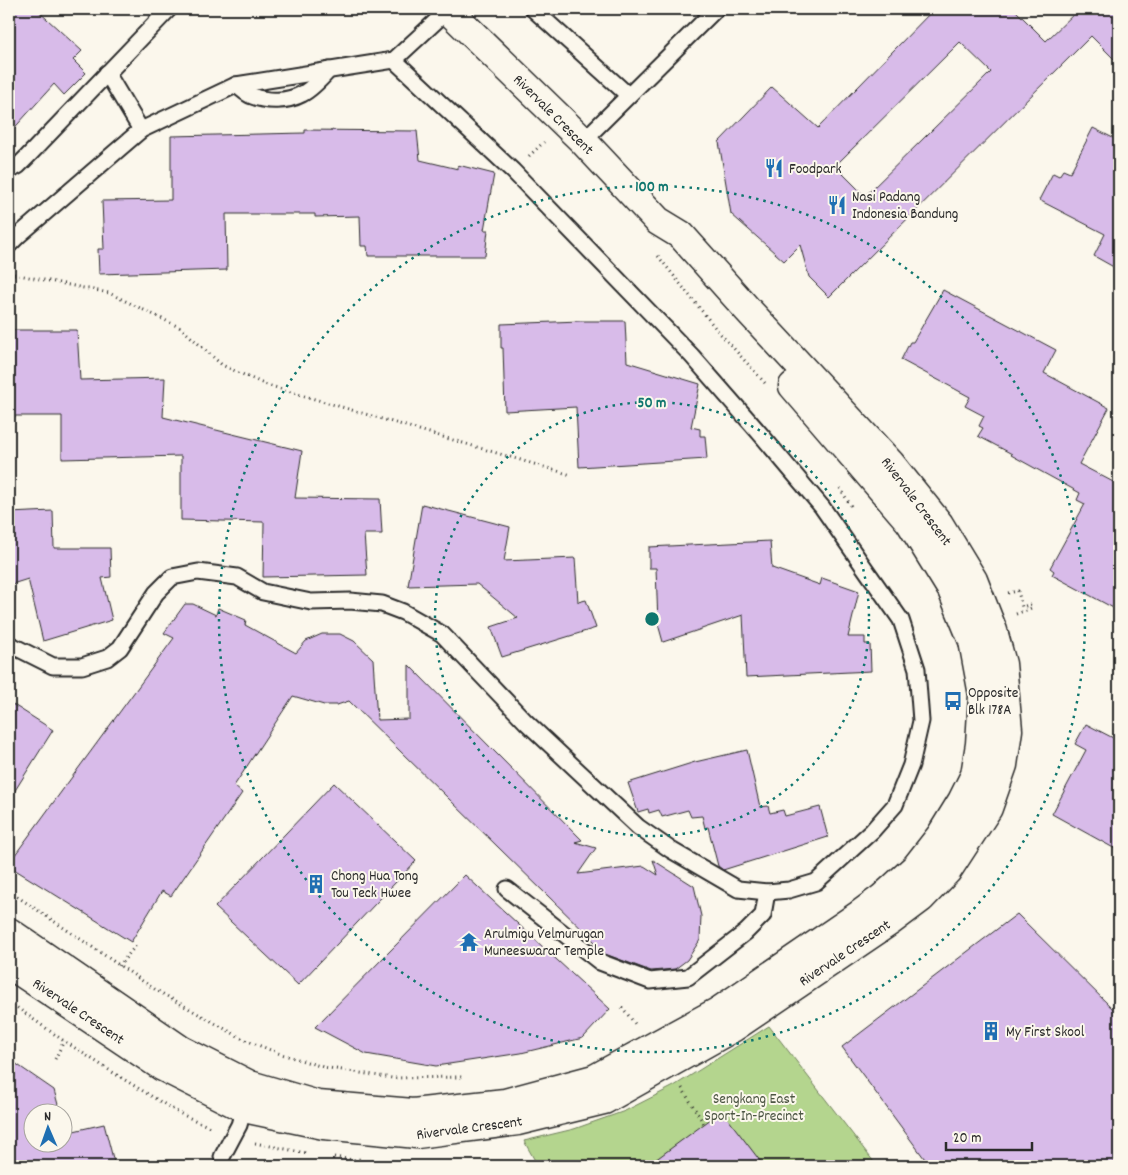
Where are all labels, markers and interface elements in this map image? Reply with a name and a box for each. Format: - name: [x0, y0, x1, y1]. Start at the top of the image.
- street label: Rivervale Crescent: [507, 70, 598, 161]
- restaurant icon: Foodpark: [763, 157, 785, 179]
- place label: Foodpark: [789, 159, 842, 181]
- text: 100 m: [635, 177, 669, 199]
- place label: Nasi Padang Indonesia Bandung: [852, 187, 958, 226]
- restaurant icon: Nasi Padang Indonesia Bandung: [826, 194, 848, 216]
- text: 50 m: [638, 393, 666, 415]
- street label: Rivervale Crescent: [875, 453, 956, 552]
- centre of rings: [643, 610, 661, 628]
- place label: Opposite Blk 178A: [968, 683, 1019, 722]
- bus stop icon: Opposite Blk 178A: [942, 690, 964, 712]
- place label: Chong Hua Tong Tou Teck Hwee: [331, 866, 418, 905]
- building icon: Chong Hua Tong Tou Teck Hwee: [305, 873, 327, 895]
- street label: Rivervale Crescent: [795, 915, 896, 993]
- place label: Arulmigu Velmurugan Muneeswarar Temple: [484, 924, 604, 963]
- temple icon: Arulmigu Velmurugan Muneeswarar Temple: [458, 931, 480, 953]
- street label: Rivervale Crescent: [27, 974, 128, 1051]
- building icon: My First Skool: [980, 1020, 1002, 1042]
- place label: My First Skool: [1006, 1022, 1085, 1044]
- park label: Sengkang East Sport-In-Precinct: [704, 1089, 804, 1128]
- north arrow: [22, 1102, 72, 1152]
- text: N: [44, 1107, 52, 1127]
- street label: Rivervale Crescent: [415, 1111, 526, 1147]
- scale bar: [946, 1120, 1032, 1152]
- text: 20 m: [953, 1128, 981, 1150]

